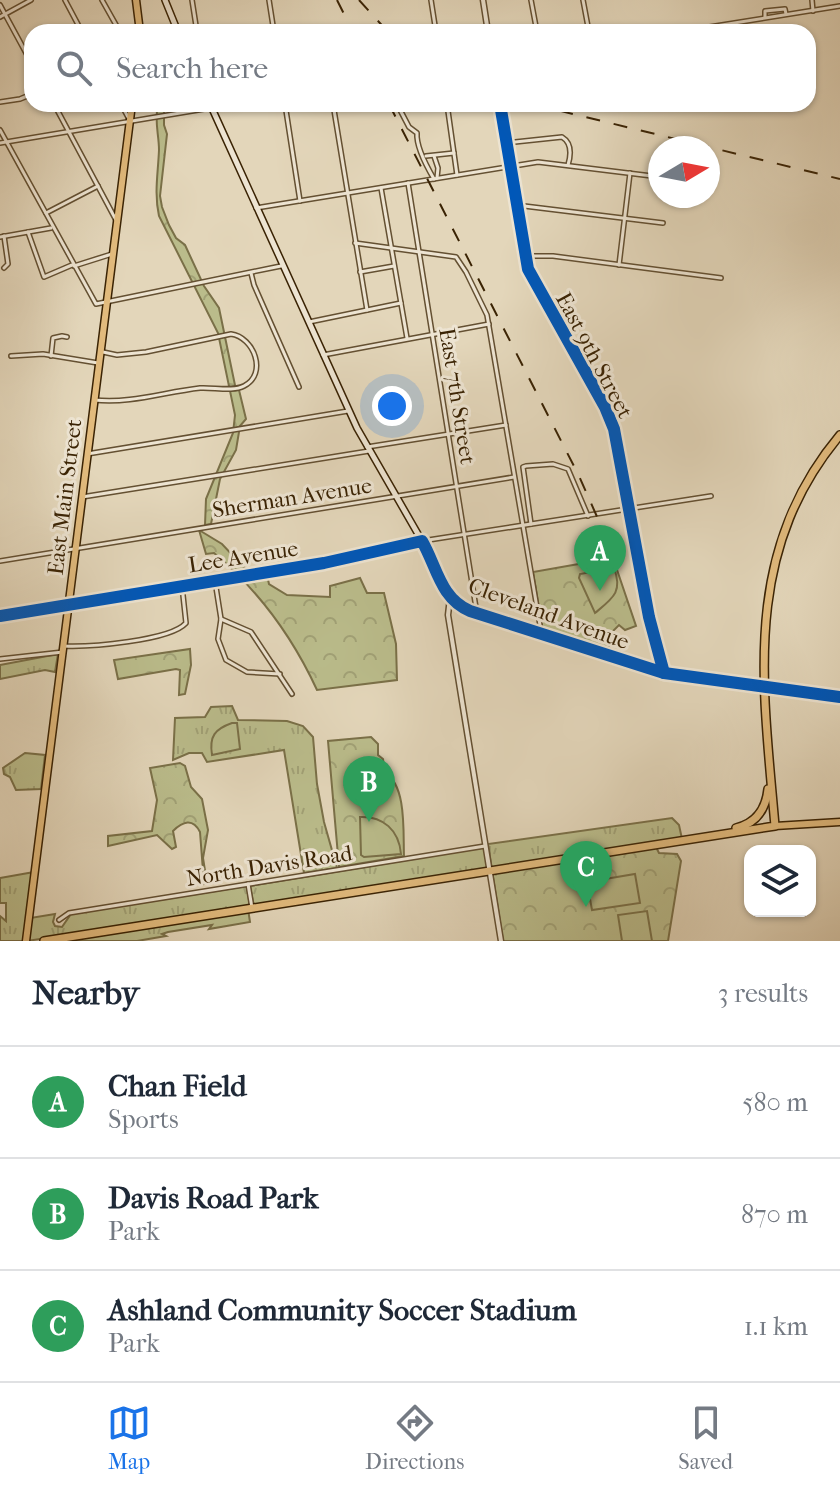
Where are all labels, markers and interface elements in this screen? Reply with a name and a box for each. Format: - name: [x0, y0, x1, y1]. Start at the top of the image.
- search box: [24, 24, 816, 112]
- icon: search: [52, 46, 96, 90]
- text: Search here: [116, 51, 268, 86]
- north arrow: [648, 136, 720, 208]
- street label: East 9th Street: [550, 288, 638, 423]
- street label: East 7th Street: [433, 326, 481, 466]
- your location: [372, 386, 412, 426]
- street label: East Main Street: [43, 418, 87, 576]
- street label: Sherman Avenue: [211, 473, 374, 523]
- pin: A: [574, 525, 626, 591]
- street label: Lee Avenue: [186, 535, 300, 578]
- street label: Cleveland Avenue: [465, 573, 633, 655]
- pin: B: [343, 756, 395, 822]
- street label: North Davis Road: [184, 840, 355, 892]
- pin: C: [560, 841, 612, 907]
- map controls: [744, 845, 816, 917]
- button: layers: [744, 845, 816, 917]
- text: Nearby: [32, 973, 139, 1013]
- text: 3 results: [718, 978, 808, 1009]
- text: Chan Field: [108, 1069, 247, 1104]
- text: A: [50, 1087, 66, 1118]
- text: 580 m: [742, 1087, 808, 1118]
- text: Sports: [108, 1104, 179, 1135]
- text: Davis Road Park: [108, 1181, 319, 1216]
- text: B: [50, 1199, 66, 1230]
- text: 870 m: [741, 1199, 808, 1230]
- text: Park: [108, 1216, 160, 1247]
- text: Ashland Community Soccer Stadium: [108, 1293, 577, 1328]
- text: C: [49, 1311, 67, 1342]
- text: 1.1 km: [744, 1311, 808, 1342]
- text: Park: [108, 1328, 160, 1359]
- tab: Map: [107, 1401, 151, 1475]
- tab: Directions: [365, 1401, 464, 1475]
- tab: Saved: [678, 1401, 733, 1475]

